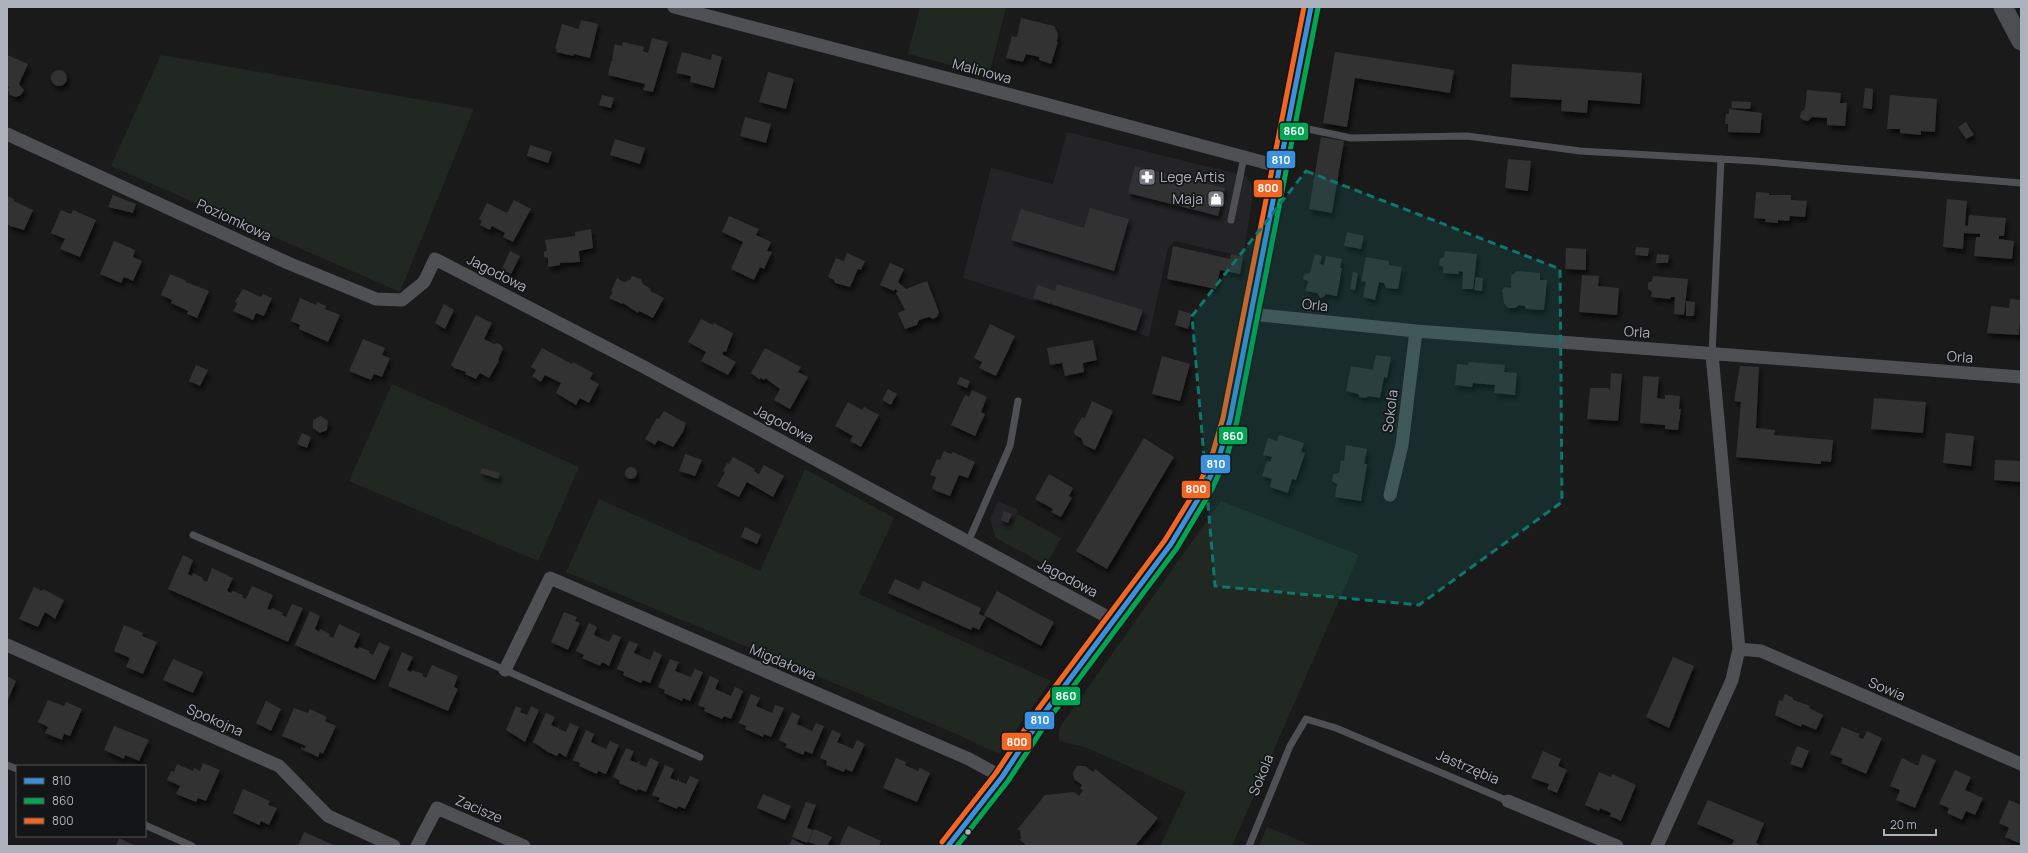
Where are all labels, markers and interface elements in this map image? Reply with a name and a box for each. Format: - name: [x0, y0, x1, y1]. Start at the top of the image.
- street label: Malinowa: [950, 54, 1014, 88]
- line badge: 860: [1279, 122, 1309, 141]
- text: 860: [1284, 123, 1304, 138]
- line badge: 810: [1266, 150, 1296, 169]
- text: 810: [1272, 152, 1290, 167]
- pharmacy icon: Lege Artis: [1137, 167, 1157, 187]
- place label: Lege Artis: [1160, 167, 1225, 186]
- line badge: 800: [1253, 179, 1283, 198]
- text: 800: [1257, 180, 1279, 195]
- place label: Maja: [1172, 189, 1203, 208]
- shop icon: Maja: [1206, 189, 1226, 209]
- street label: Poziomkowa: [194, 194, 275, 245]
- street label: Jagodowa: [464, 249, 531, 296]
- street label: Orla: [1301, 294, 1329, 315]
- street label: Orla: [1623, 321, 1651, 342]
- street label: Orla: [1946, 346, 1974, 367]
- street label: Sokola: [1377, 388, 1402, 433]
- street label: Jagodowa: [751, 400, 817, 447]
- line badge: 860: [1218, 426, 1248, 445]
- text: 860: [1223, 428, 1243, 443]
- line badge: 810: [1200, 454, 1231, 474]
- text: 810: [1207, 456, 1225, 471]
- line badge: 800: [1181, 480, 1211, 499]
- text: 800: [1185, 481, 1207, 496]
- street label: Jagodowa: [1035, 554, 1101, 601]
- street label: Migdałowa: [747, 639, 819, 684]
- street label: Sowia: [1866, 672, 1909, 705]
- line badge: 860: [1051, 686, 1081, 706]
- text: 860: [1056, 688, 1076, 703]
- street label: Spokojna: [184, 699, 246, 740]
- line badge: 810: [1024, 711, 1055, 730]
- text: 810: [1031, 712, 1049, 727]
- line badge: 800: [1001, 732, 1032, 751]
- text: 800: [1006, 734, 1028, 749]
- street label: Jastrzębia: [1434, 745, 1503, 788]
- street label: Sokola: [1244, 751, 1277, 798]
- legend: [16, 765, 146, 837]
- text: 810: [52, 772, 71, 789]
- street label: Zacisze: [453, 790, 506, 827]
- text: 860: [52, 792, 74, 809]
- scale bar: [1884, 811, 1936, 837]
- text: 800: [52, 812, 74, 829]
- text: 20 m: [1890, 816, 1917, 833]
- unlabelled marker: [963, 827, 973, 837]

